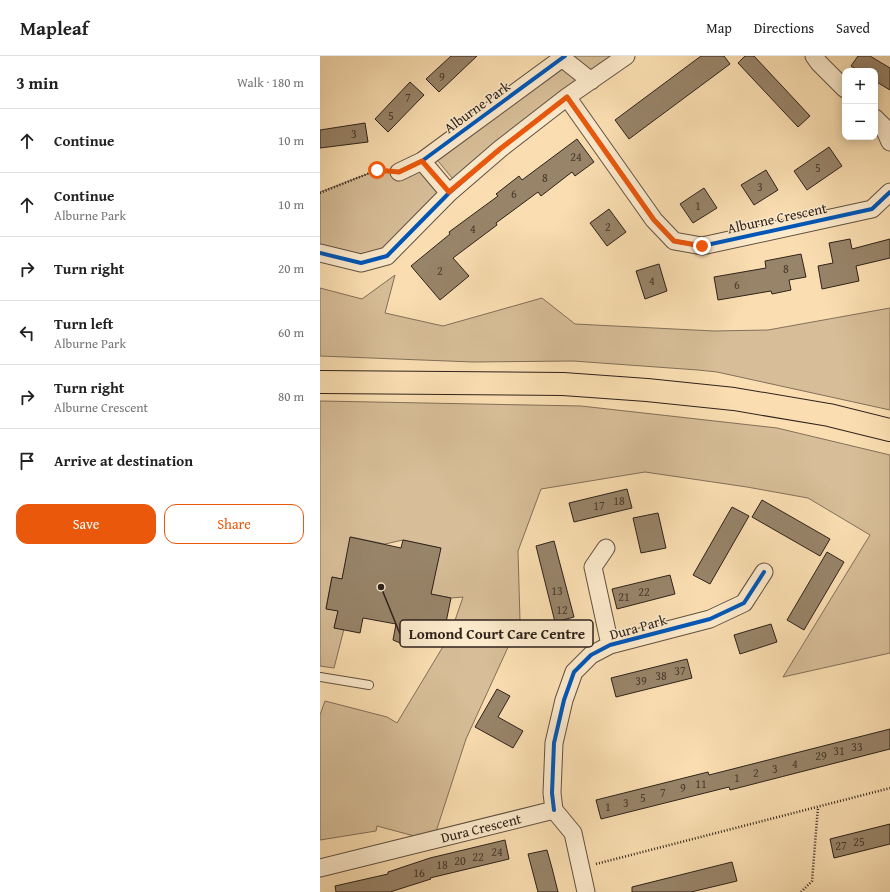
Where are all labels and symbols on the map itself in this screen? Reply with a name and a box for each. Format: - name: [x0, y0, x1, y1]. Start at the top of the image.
- house number: 9: [439, 68, 445, 85]
- street label: Alburne Park: [440, 76, 515, 138]
- house number: 7: [405, 89, 411, 106]
- house number: 5: [388, 107, 394, 124]
- house number: 3: [351, 125, 357, 142]
- house number: 24: [570, 148, 582, 165]
- house number: 5: [815, 159, 821, 176]
- route start: [368, 161, 386, 179]
- house number: 8: [542, 169, 548, 186]
- house number: 3: [757, 178, 763, 195]
- house number: 6: [511, 185, 517, 202]
- house number: 1: [695, 197, 701, 214]
- street label: Alburne Crescent: [725, 198, 829, 238]
- house number: 2: [605, 218, 611, 235]
- house number: 4: [470, 220, 476, 237]
- route end: [693, 237, 711, 255]
- house number: 8: [783, 260, 789, 277]
- house number: 2: [437, 262, 443, 279]
- house number: 4: [649, 272, 655, 289]
- house number: 6: [734, 276, 740, 293]
- house number: 18: [613, 492, 625, 509]
- house number: 17: [593, 497, 605, 514]
- house number: 13: [551, 582, 563, 599]
- house number: 22: [638, 583, 650, 600]
- house number: 21: [618, 588, 630, 605]
- house number: 12: [556, 601, 568, 618]
- street label: Dura Park: [607, 609, 670, 645]
- callout: Lomond Court Care Centre: [400, 620, 593, 647]
- text: Lomond Court Care Centre: [409, 623, 585, 644]
- house number: 37: [674, 662, 686, 679]
- house number: 38: [655, 667, 667, 684]
- house number: 39: [635, 672, 647, 689]
- house number: 33: [851, 738, 863, 755]
- house number: 31: [833, 742, 845, 759]
- house number: 29: [815, 747, 827, 764]
- house number: 4: [792, 755, 798, 772]
- house number: 3: [772, 760, 778, 777]
- house number: 2: [753, 764, 759, 781]
- house number: 1: [734, 769, 740, 786]
- house number: 11: [695, 775, 707, 792]
- house number: 9: [680, 779, 686, 796]
- house number: 7: [660, 784, 666, 801]
- house number: 5: [640, 789, 646, 806]
- house number: 3: [623, 794, 629, 811]
- house number: 1: [605, 798, 611, 815]
- street label: Dura Crescent: [439, 808, 523, 848]
- house number: 25: [853, 833, 865, 850]
- house number: 27: [835, 837, 847, 854]
- house number: 24: [491, 843, 503, 860]
- house number: 22: [472, 848, 484, 865]
- house number: 20: [454, 852, 466, 869]
- house number: 18: [436, 856, 448, 873]
- house number: 16: [413, 864, 425, 881]

